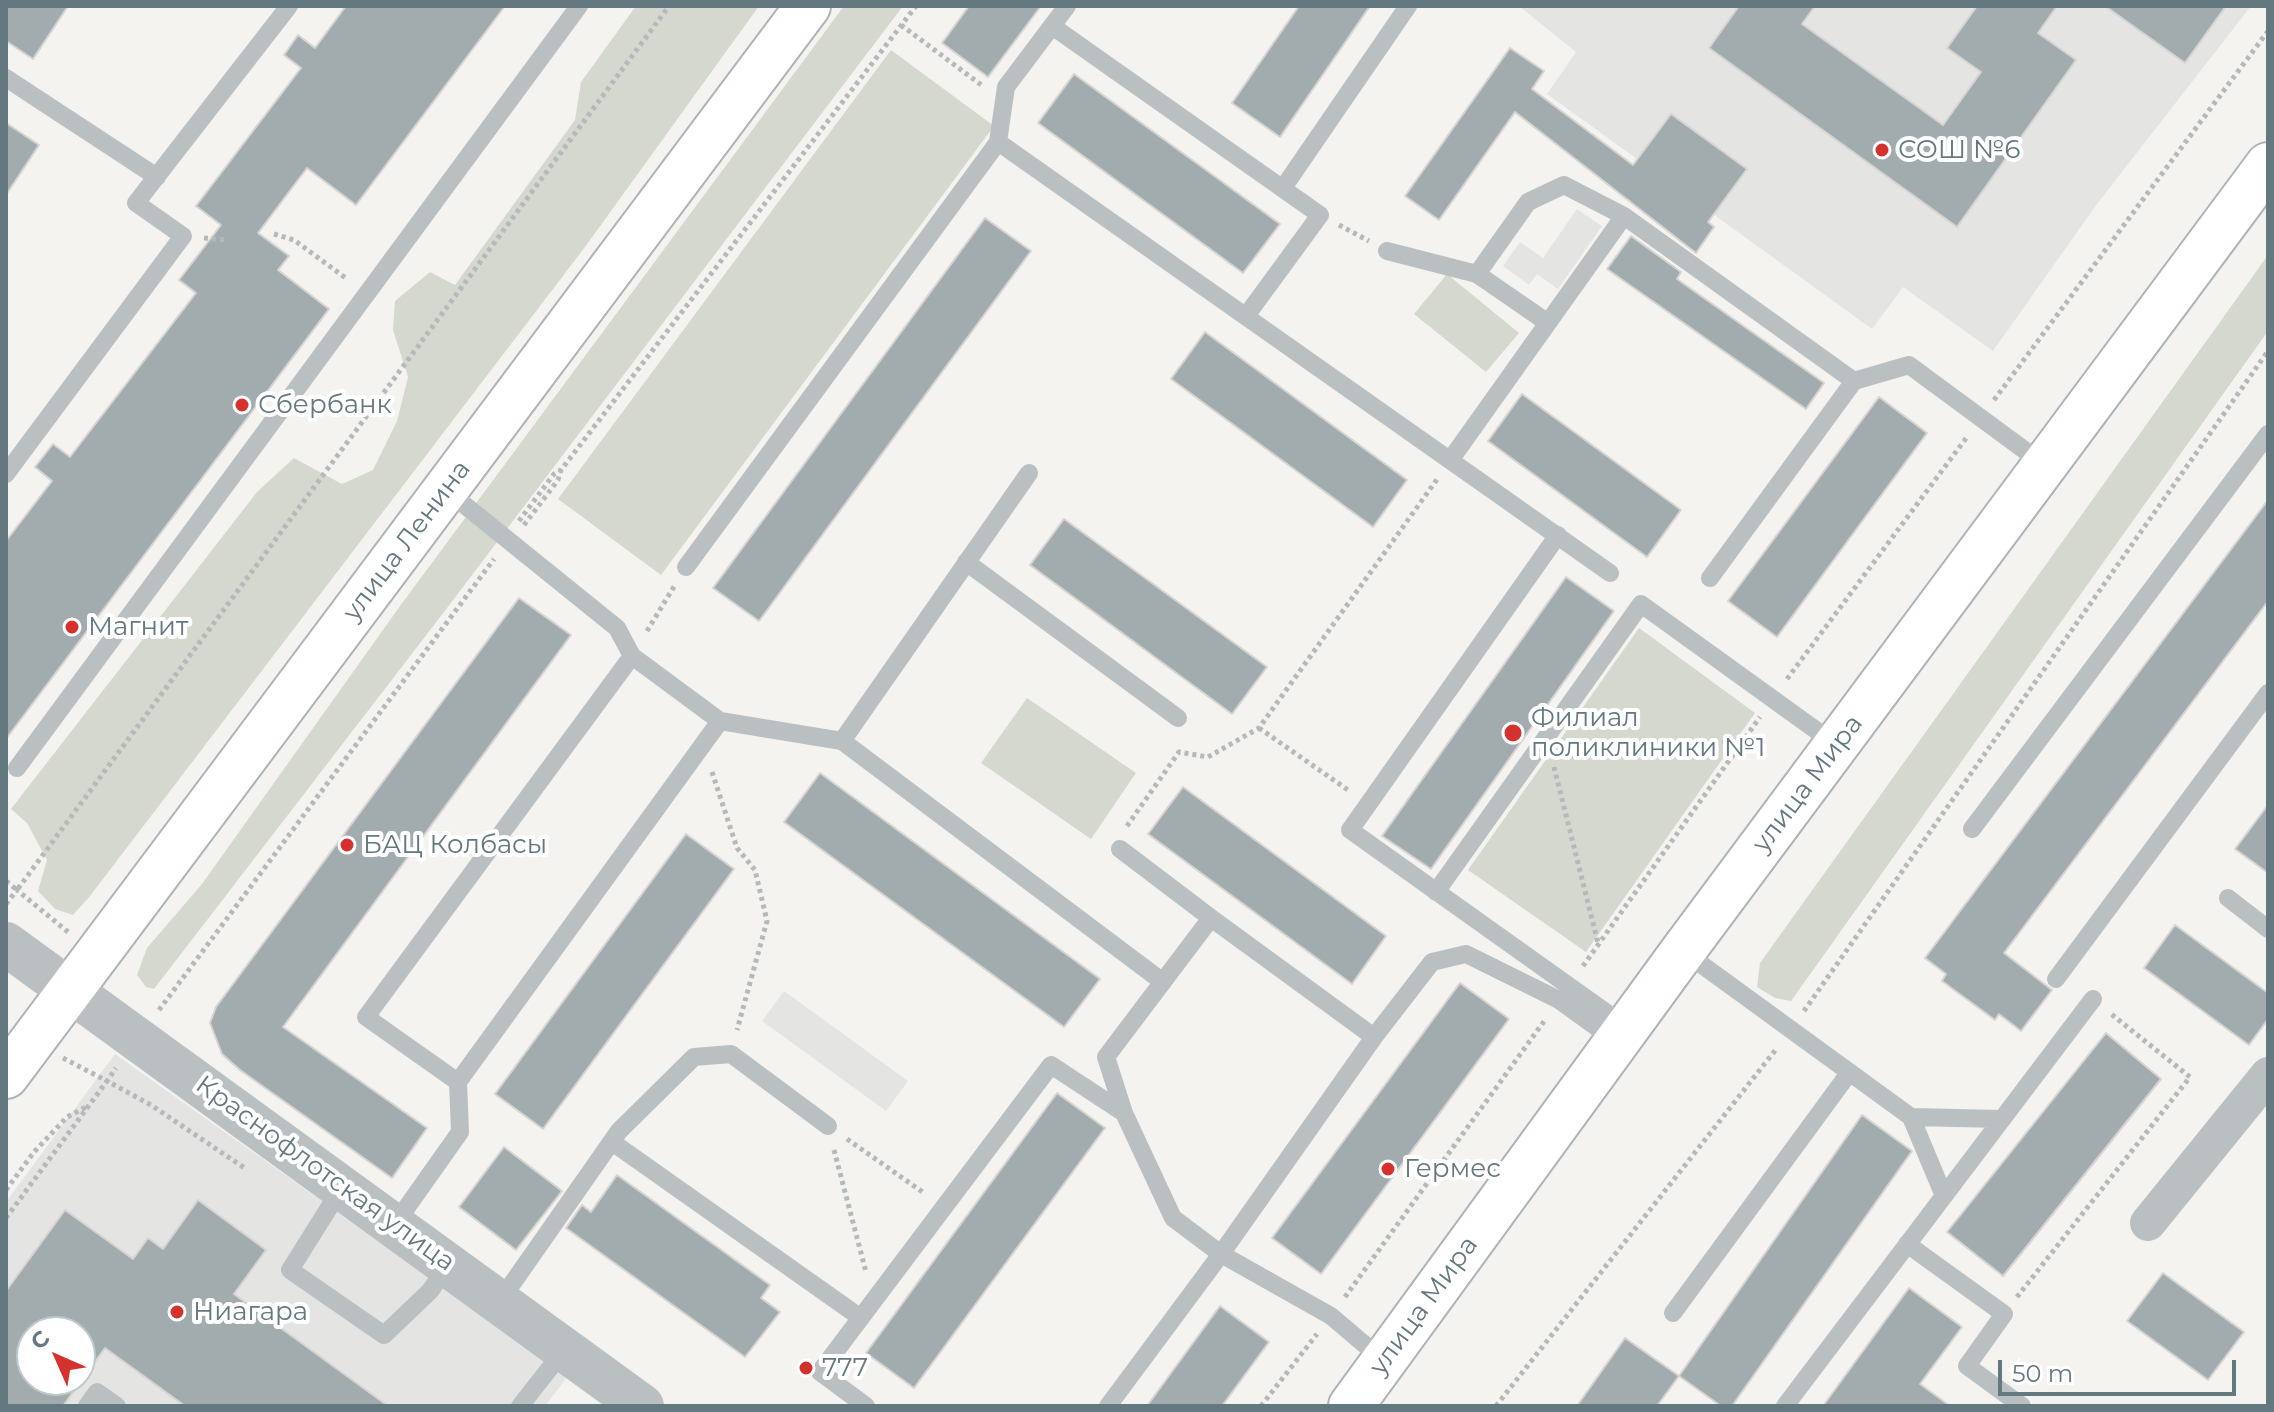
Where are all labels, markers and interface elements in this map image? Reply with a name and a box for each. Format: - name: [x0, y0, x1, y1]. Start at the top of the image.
- place label: СОШ №6: [1898, 134, 2020, 166]
- marker: СОШ №6: [1873, 141, 1891, 159]
- place label: Сбербанк: [258, 389, 392, 421]
- marker: Сбербанк: [233, 396, 251, 414]
- street label: улица Ленина: [337, 455, 477, 627]
- place label: Магнит: [88, 611, 188, 643]
- marker: Магнит: [63, 618, 81, 636]
- place label: Филиал поликлиники №1: [1531, 702, 1765, 764]
- street label: улица Мира: [1746, 709, 1870, 859]
- marker: Филиал поликлиники №1: [1502, 722, 1524, 744]
- place label: БАЦ Колбасы: [363, 829, 547, 861]
- marker: БАЦ Колбасы: [338, 836, 356, 854]
- street label: Краснофлотская улица: [189, 1070, 461, 1278]
- place label: Гермес: [1404, 1153, 1501, 1185]
- marker: Гермес: [1379, 1160, 1397, 1178]
- street label: улица Мира: [1363, 1231, 1485, 1381]
- place label: Ниагара: [193, 1296, 308, 1328]
- marker: Ниагара: [168, 1303, 186, 1321]
- north arrow: [16, 1316, 96, 1396]
- text: С: [25, 1325, 55, 1355]
- scale bar: [2002, 1344, 2240, 1394]
- place label: 777: [822, 1352, 868, 1384]
- marker: 777: [797, 1359, 815, 1377]
- text: 50 m: [2012, 1359, 2073, 1388]

